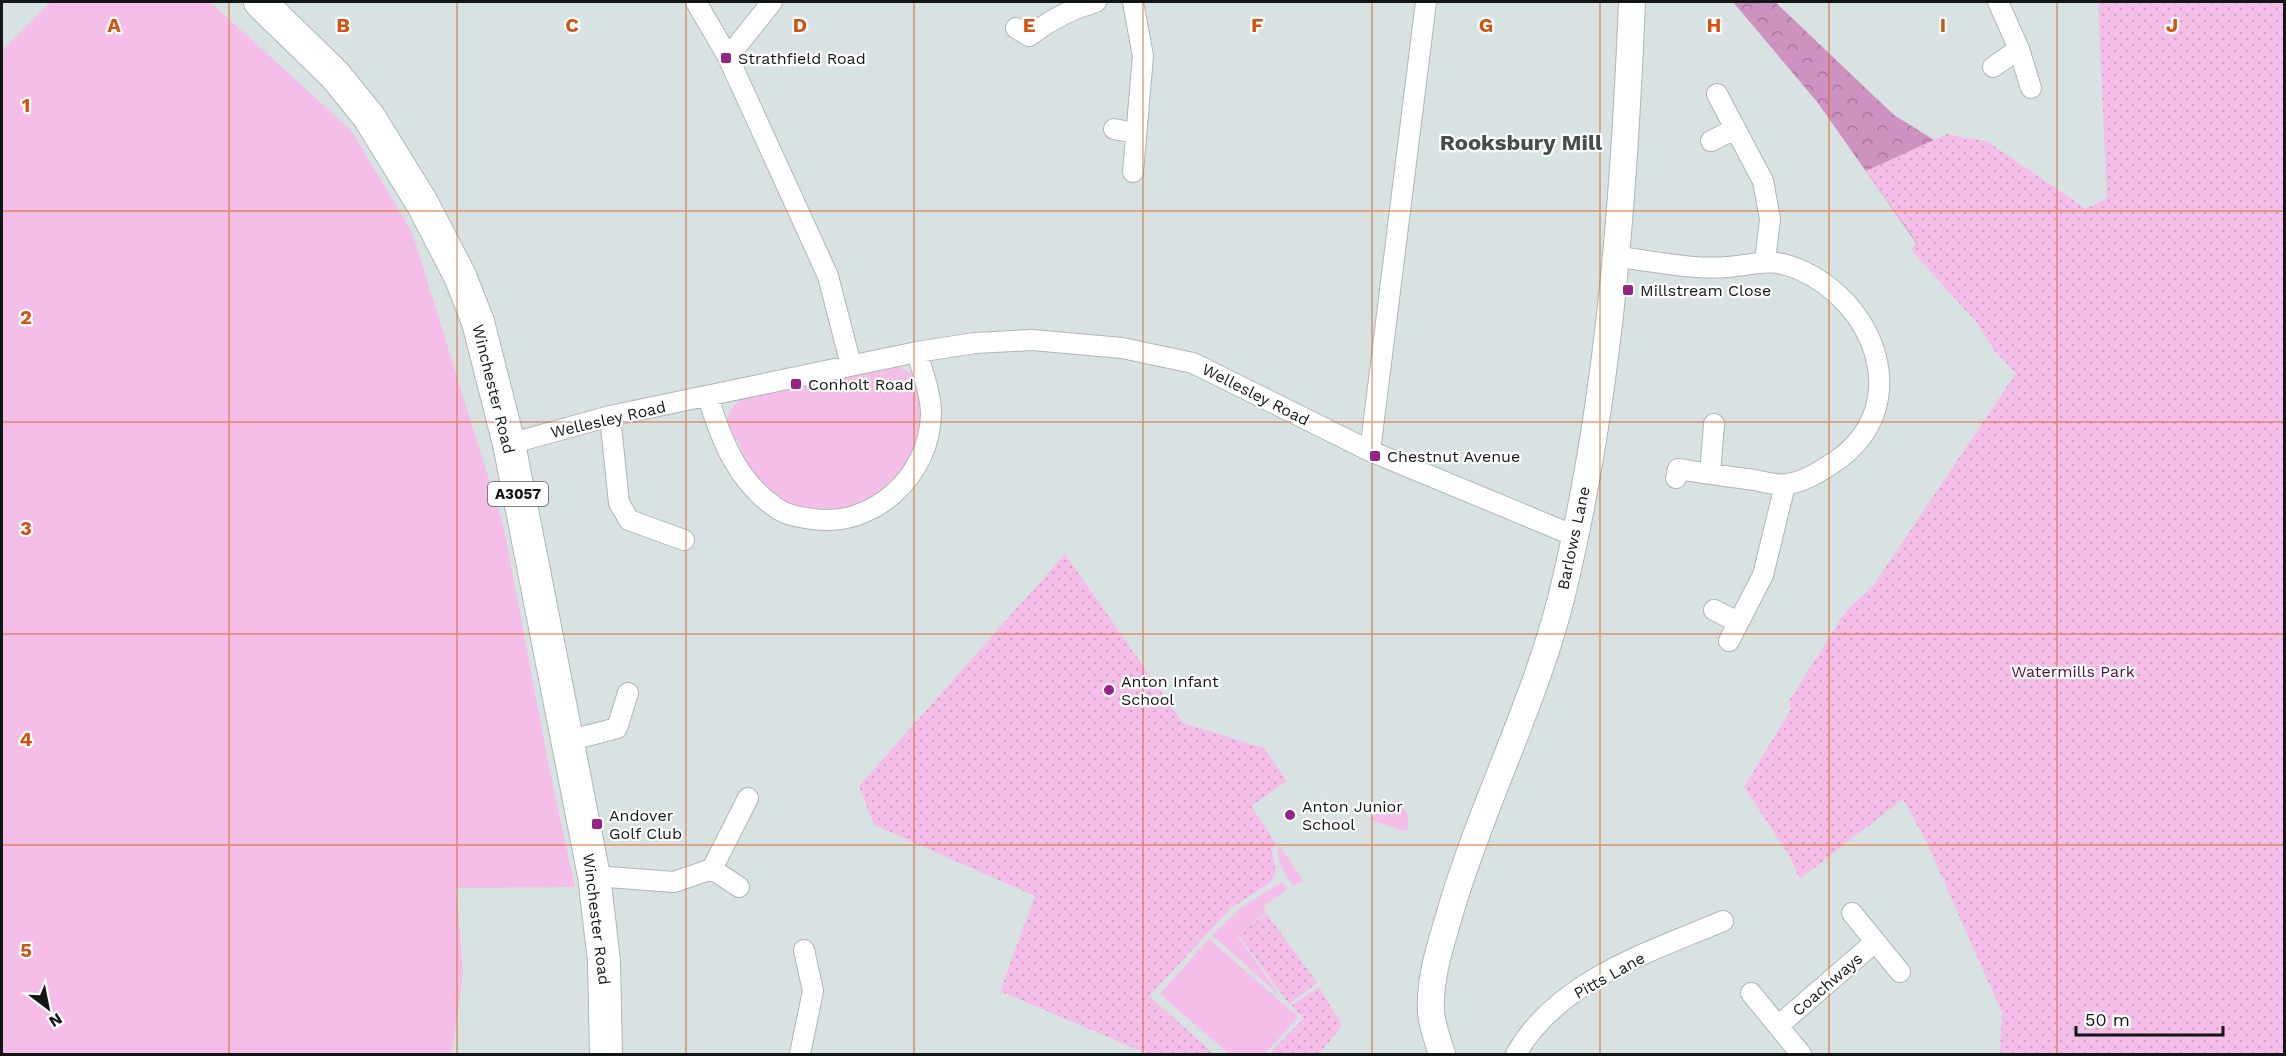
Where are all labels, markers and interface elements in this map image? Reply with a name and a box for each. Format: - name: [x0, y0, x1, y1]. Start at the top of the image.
- text: A: [107, 13, 121, 37]
- text: B: [336, 13, 350, 37]
- text: C: [565, 13, 579, 37]
- text: D: [793, 13, 807, 37]
- text: E: [1023, 13, 1035, 37]
- text: F: [1251, 13, 1263, 37]
- text: G: [1479, 13, 1493, 37]
- text: H: [1707, 13, 1721, 37]
- text: I: [1940, 13, 1946, 37]
- text: J: [2166, 13, 2178, 37]
- place label: Strathfield Road: [738, 49, 866, 68]
- marker: Strathfield Road: [719, 51, 733, 65]
- text: 1: [22, 93, 30, 117]
- district label: Rooksbury Mill: [1440, 130, 1603, 155]
- place label: Millstream Close: [1640, 281, 1771, 300]
- marker: Millstream Close: [1621, 283, 1635, 297]
- text: 2: [20, 305, 32, 329]
- street label: Winchester Road: [468, 322, 519, 456]
- street label: Wellesley Road: [1199, 359, 1312, 430]
- place label: Conholt Road: [808, 375, 914, 394]
- marker: Conholt Road: [789, 377, 803, 391]
- street label: Wellesley Road: [549, 397, 668, 442]
- place label: Chestnut Avenue: [1387, 447, 1520, 466]
- marker: Chestnut Avenue: [1368, 449, 1382, 463]
- road number: A3057: [488, 482, 548, 506]
- street label: Barlows Lane: [1553, 485, 1594, 591]
- text: 3: [20, 516, 32, 540]
- park label: Watermills Park: [2011, 662, 2135, 681]
- place label: Anton Infant School: [1121, 672, 1219, 709]
- marker: Anton Infant School: [1102, 683, 1116, 697]
- text: 4: [20, 727, 33, 751]
- place label: Anton Junior School: [1302, 797, 1403, 834]
- place label: Andover Golf Club: [609, 806, 682, 843]
- marker: Anton Junior School: [1283, 808, 1297, 822]
- marker: Andover Golf Club: [590, 817, 604, 831]
- street label: Winchester Road: [579, 852, 614, 986]
- text: 5: [20, 938, 32, 962]
- street label: Pitts Lane: [1570, 948, 1648, 1003]
- street label: Coachways: [1788, 949, 1866, 1020]
- north arrow: [18, 978, 78, 1038]
- scale bar: [2076, 999, 2223, 1037]
- text: N: [46, 1009, 66, 1031]
- text: 50 m: [2085, 1009, 2130, 1030]

